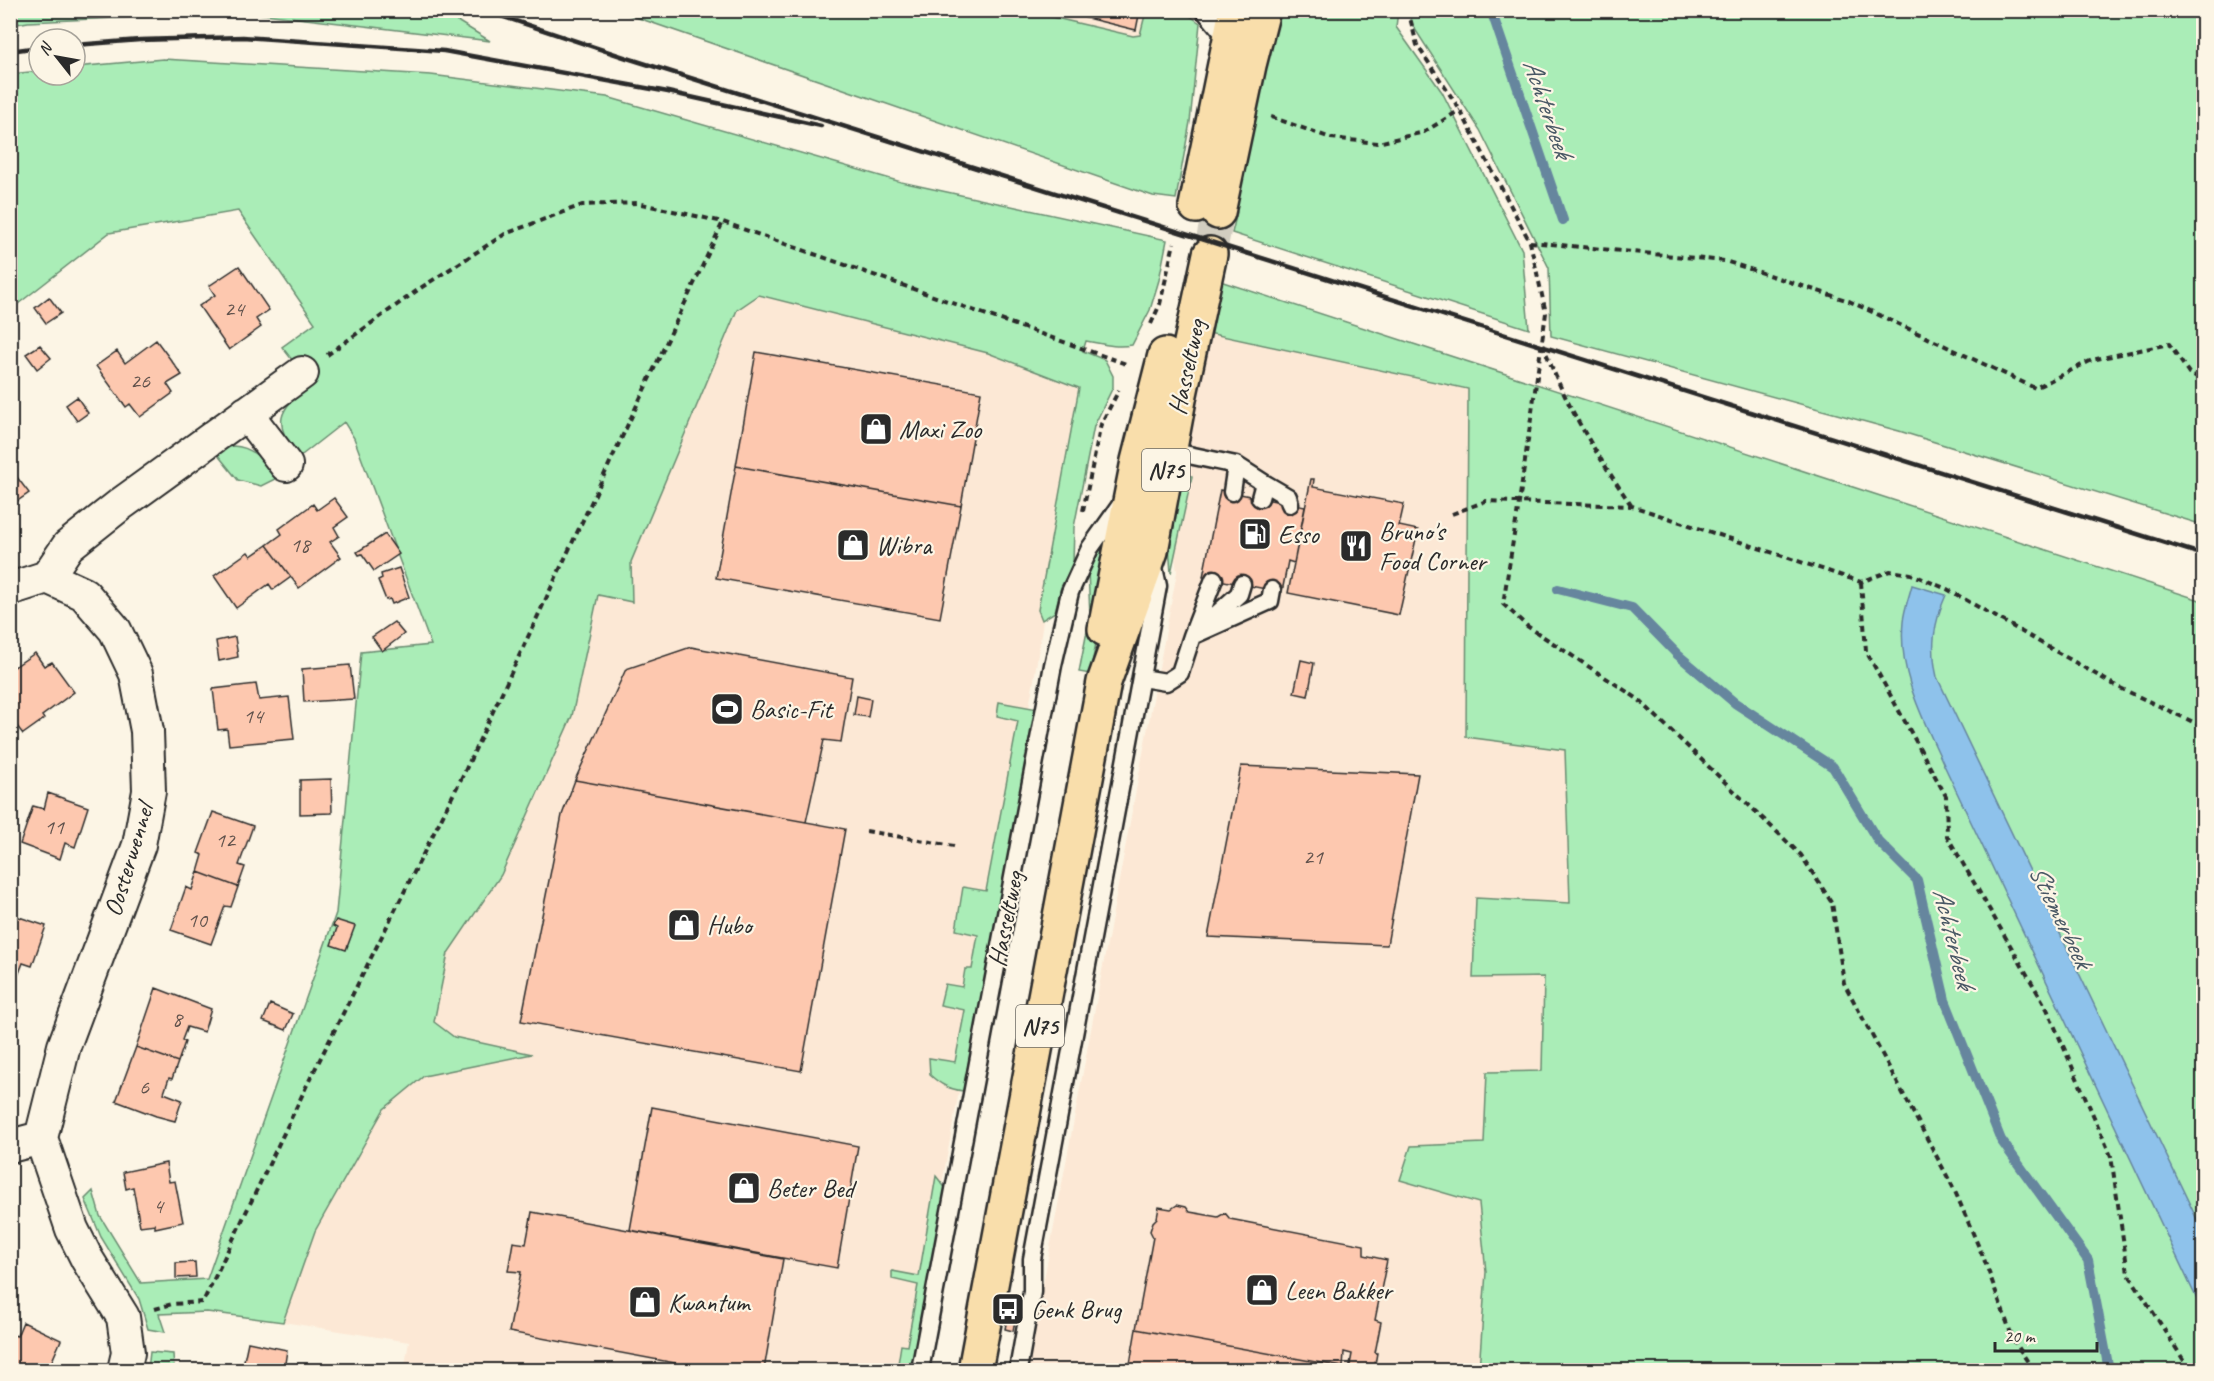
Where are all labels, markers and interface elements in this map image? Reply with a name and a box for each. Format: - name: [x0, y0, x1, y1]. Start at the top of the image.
- north arrow: [27, 27, 87, 87]
- text: N: [34, 38, 58, 59]
- water label: Achterbeek: [1515, 54, 1582, 167]
- house number: 24: [224, 295, 246, 323]
- street label: Hasseltweg: [1160, 315, 1213, 418]
- house number: 26: [130, 367, 151, 395]
- shop icon: Maxi Zoo: [858, 411, 894, 447]
- place label: Maxi Zoo: [899, 413, 983, 446]
- road number: N75: [1142, 449, 1190, 491]
- place label: Bruno's Food Corner: [1379, 515, 1488, 578]
- fuel station icon: Esso: [1237, 516, 1273, 552]
- place label: Esso: [1278, 518, 1320, 551]
- shop icon: Wibra: [835, 527, 871, 563]
- restaurant icon: Bruno's Food Corner: [1338, 528, 1374, 564]
- place label: Wibra: [876, 529, 933, 562]
- house number: 18: [290, 531, 312, 559]
- sports icon: Basic-Fit: [709, 691, 745, 727]
- place label: Basic-Fit: [750, 693, 834, 726]
- house number: 14: [243, 702, 265, 730]
- street label: Oosterwennel: [96, 795, 163, 920]
- house number: 11: [44, 813, 65, 841]
- house number: 12: [215, 826, 237, 854]
- house number: 21: [1303, 843, 1324, 871]
- water label: Stiemerbeek: [2021, 859, 2102, 977]
- street label: Hasseltweg: [980, 867, 1031, 970]
- water label: Achterbeek: [1925, 884, 1984, 997]
- house number: 10: [187, 906, 209, 934]
- shop icon: Hubo: [666, 907, 702, 943]
- place label: Hubo: [707, 909, 754, 942]
- house number: 8: [172, 1005, 184, 1033]
- road number: N75: [1016, 1005, 1064, 1047]
- house number: 6: [139, 1073, 150, 1101]
- shop icon: Beter Bed: [726, 1170, 762, 1206]
- place label: Beter Bed: [767, 1172, 857, 1205]
- house number: 4: [153, 1192, 165, 1220]
- shop icon: Leen Bakker: [1244, 1272, 1280, 1308]
- place label: Leen Bakker: [1285, 1274, 1394, 1307]
- shop icon: Kwantum: [627, 1284, 663, 1320]
- place label: Kwantum: [668, 1286, 752, 1319]
- bus stop icon: Genk Brug: [990, 1291, 1026, 1327]
- place label: Genk Brug: [1031, 1293, 1123, 1326]
- scale bar: [1995, 1315, 2097, 1353]
- text: 20 m: [2004, 1325, 2037, 1347]

